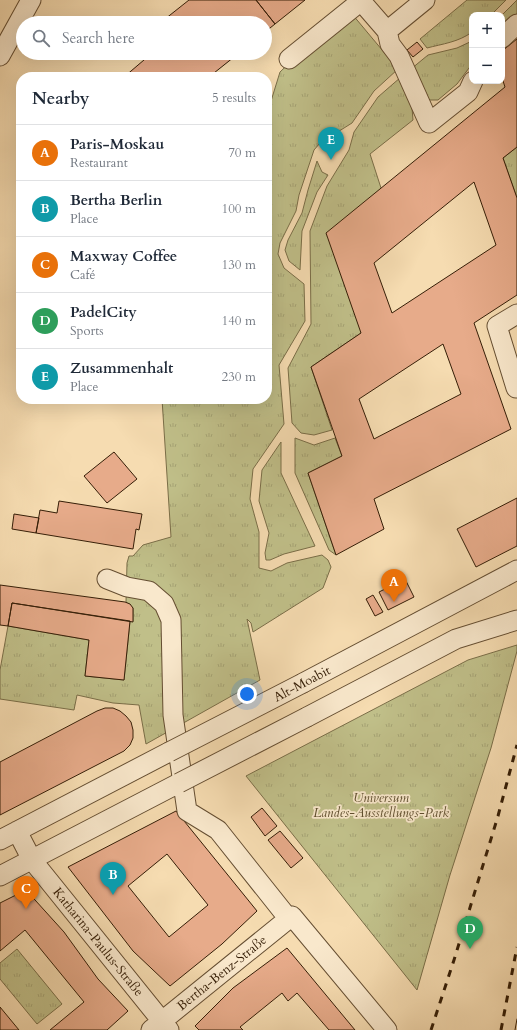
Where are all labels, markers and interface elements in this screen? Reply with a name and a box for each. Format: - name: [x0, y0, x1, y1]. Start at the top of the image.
- map controls: [469, 12, 505, 84]
- button: +: [469, 12, 505, 48]
- search box: [16, 16, 272, 60]
- icon: search: [30, 27, 52, 49]
- text: Search here: [62, 28, 135, 48]
- button: −: [469, 48, 505, 84]
- text: Nearby: [32, 87, 89, 110]
- text: 5 results: [212, 89, 256, 107]
- pin: E: [318, 127, 344, 160]
- text: Paris-Moskau: [70, 134, 164, 154]
- text: A: [40, 144, 50, 162]
- text: 70 m: [228, 144, 256, 162]
- text: Restaurant: [70, 154, 128, 172]
- text: Bertha Berlin: [70, 190, 162, 210]
- text: B: [40, 200, 50, 218]
- text: 100 m: [222, 200, 256, 218]
- text: Place: [70, 210, 98, 228]
- text: Maxway Coffee: [70, 246, 177, 266]
- text: C: [40, 256, 50, 274]
- text: 130 m: [222, 256, 256, 274]
- text: Café: [70, 266, 95, 284]
- text: PadelCity: [70, 302, 137, 322]
- text: D: [39, 312, 51, 330]
- text: 140 m: [222, 312, 256, 330]
- text: Sports: [70, 322, 104, 340]
- text: Zusammenhalt: [70, 358, 173, 378]
- text: E: [41, 368, 49, 386]
- text: 230 m: [222, 368, 256, 386]
- text: Place: [70, 378, 98, 396]
- pin: A: [381, 569, 407, 602]
- street label: Alt-Moabit: [270, 661, 334, 707]
- your location: [237, 684, 257, 704]
- park label: Universum Landes-Ausstellungs-Park: [313, 789, 449, 822]
- pin: B: [100, 862, 126, 895]
- pin: C: [13, 876, 39, 909]
- street label: Katharina-Paulus-Straße: [49, 884, 148, 1000]
- pin: D: [457, 916, 483, 949]
- street label: Bertha-Benz-Straße: [173, 931, 271, 1015]

